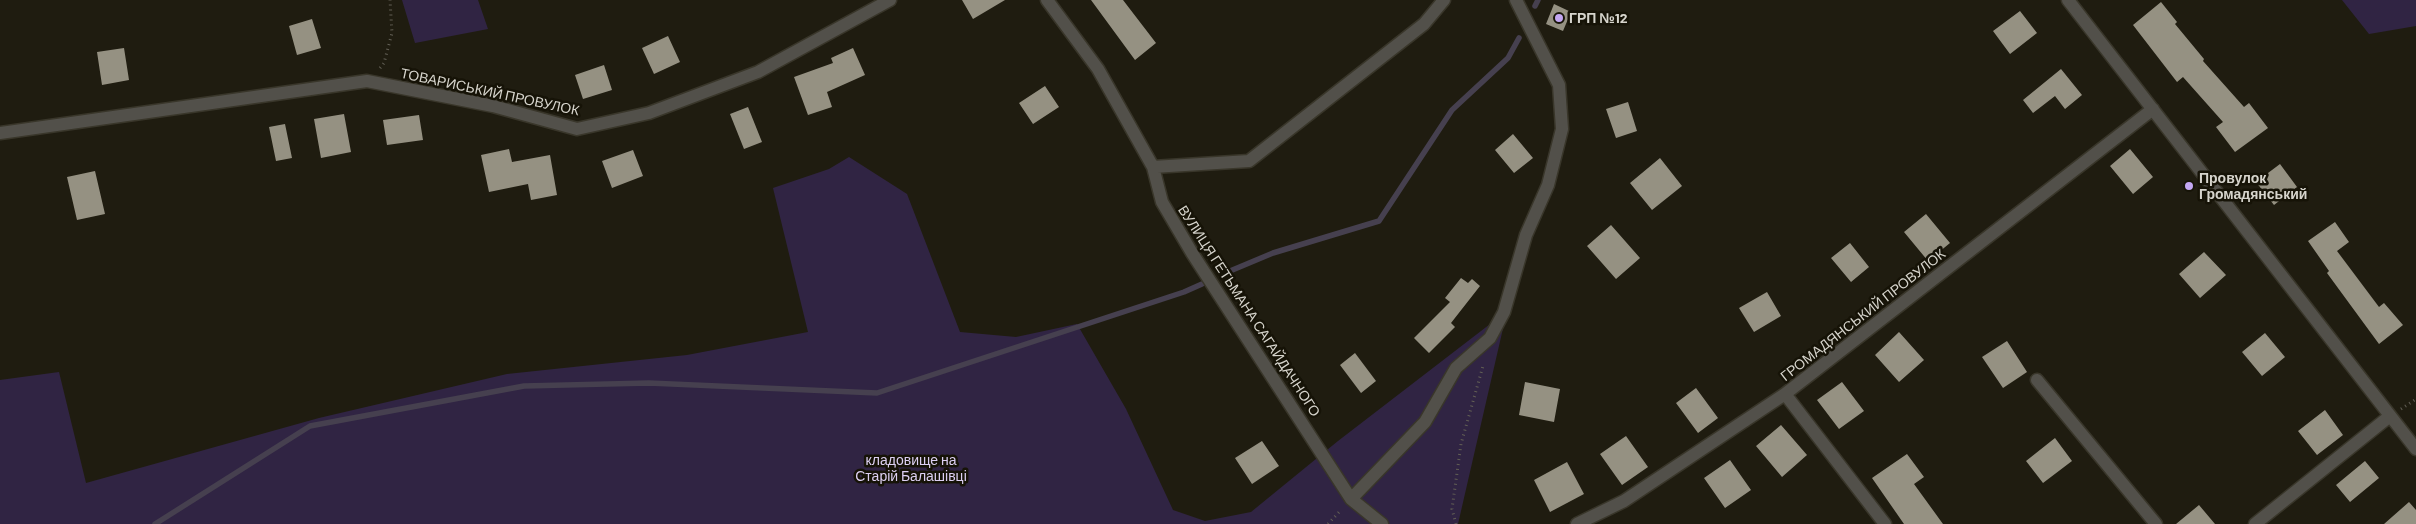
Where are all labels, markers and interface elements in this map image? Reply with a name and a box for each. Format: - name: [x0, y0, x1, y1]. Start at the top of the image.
- place label: ГРП №12: [1569, 10, 1628, 26]
- marker: ГРП №12: [1553, 12, 1565, 24]
- street label: ТОВАРИСЬКИЙ ПРОВУЛОК: [399, 65, 581, 119]
- place label: Провулок Громадянський: [2199, 170, 2307, 202]
- marker: Провулок Громадянський: [2183, 180, 2195, 192]
- street label: ВУЛИЦЯ ГЕТЬМАНА САГАЙДАЧНОГО: [1174, 202, 1324, 420]
- street label: ГРОМАДЯНСЬКИЙ ПРОВУЛОК: [1777, 245, 1949, 385]
- park label: кладовище на Старій Балашівці: [855, 452, 967, 484]

